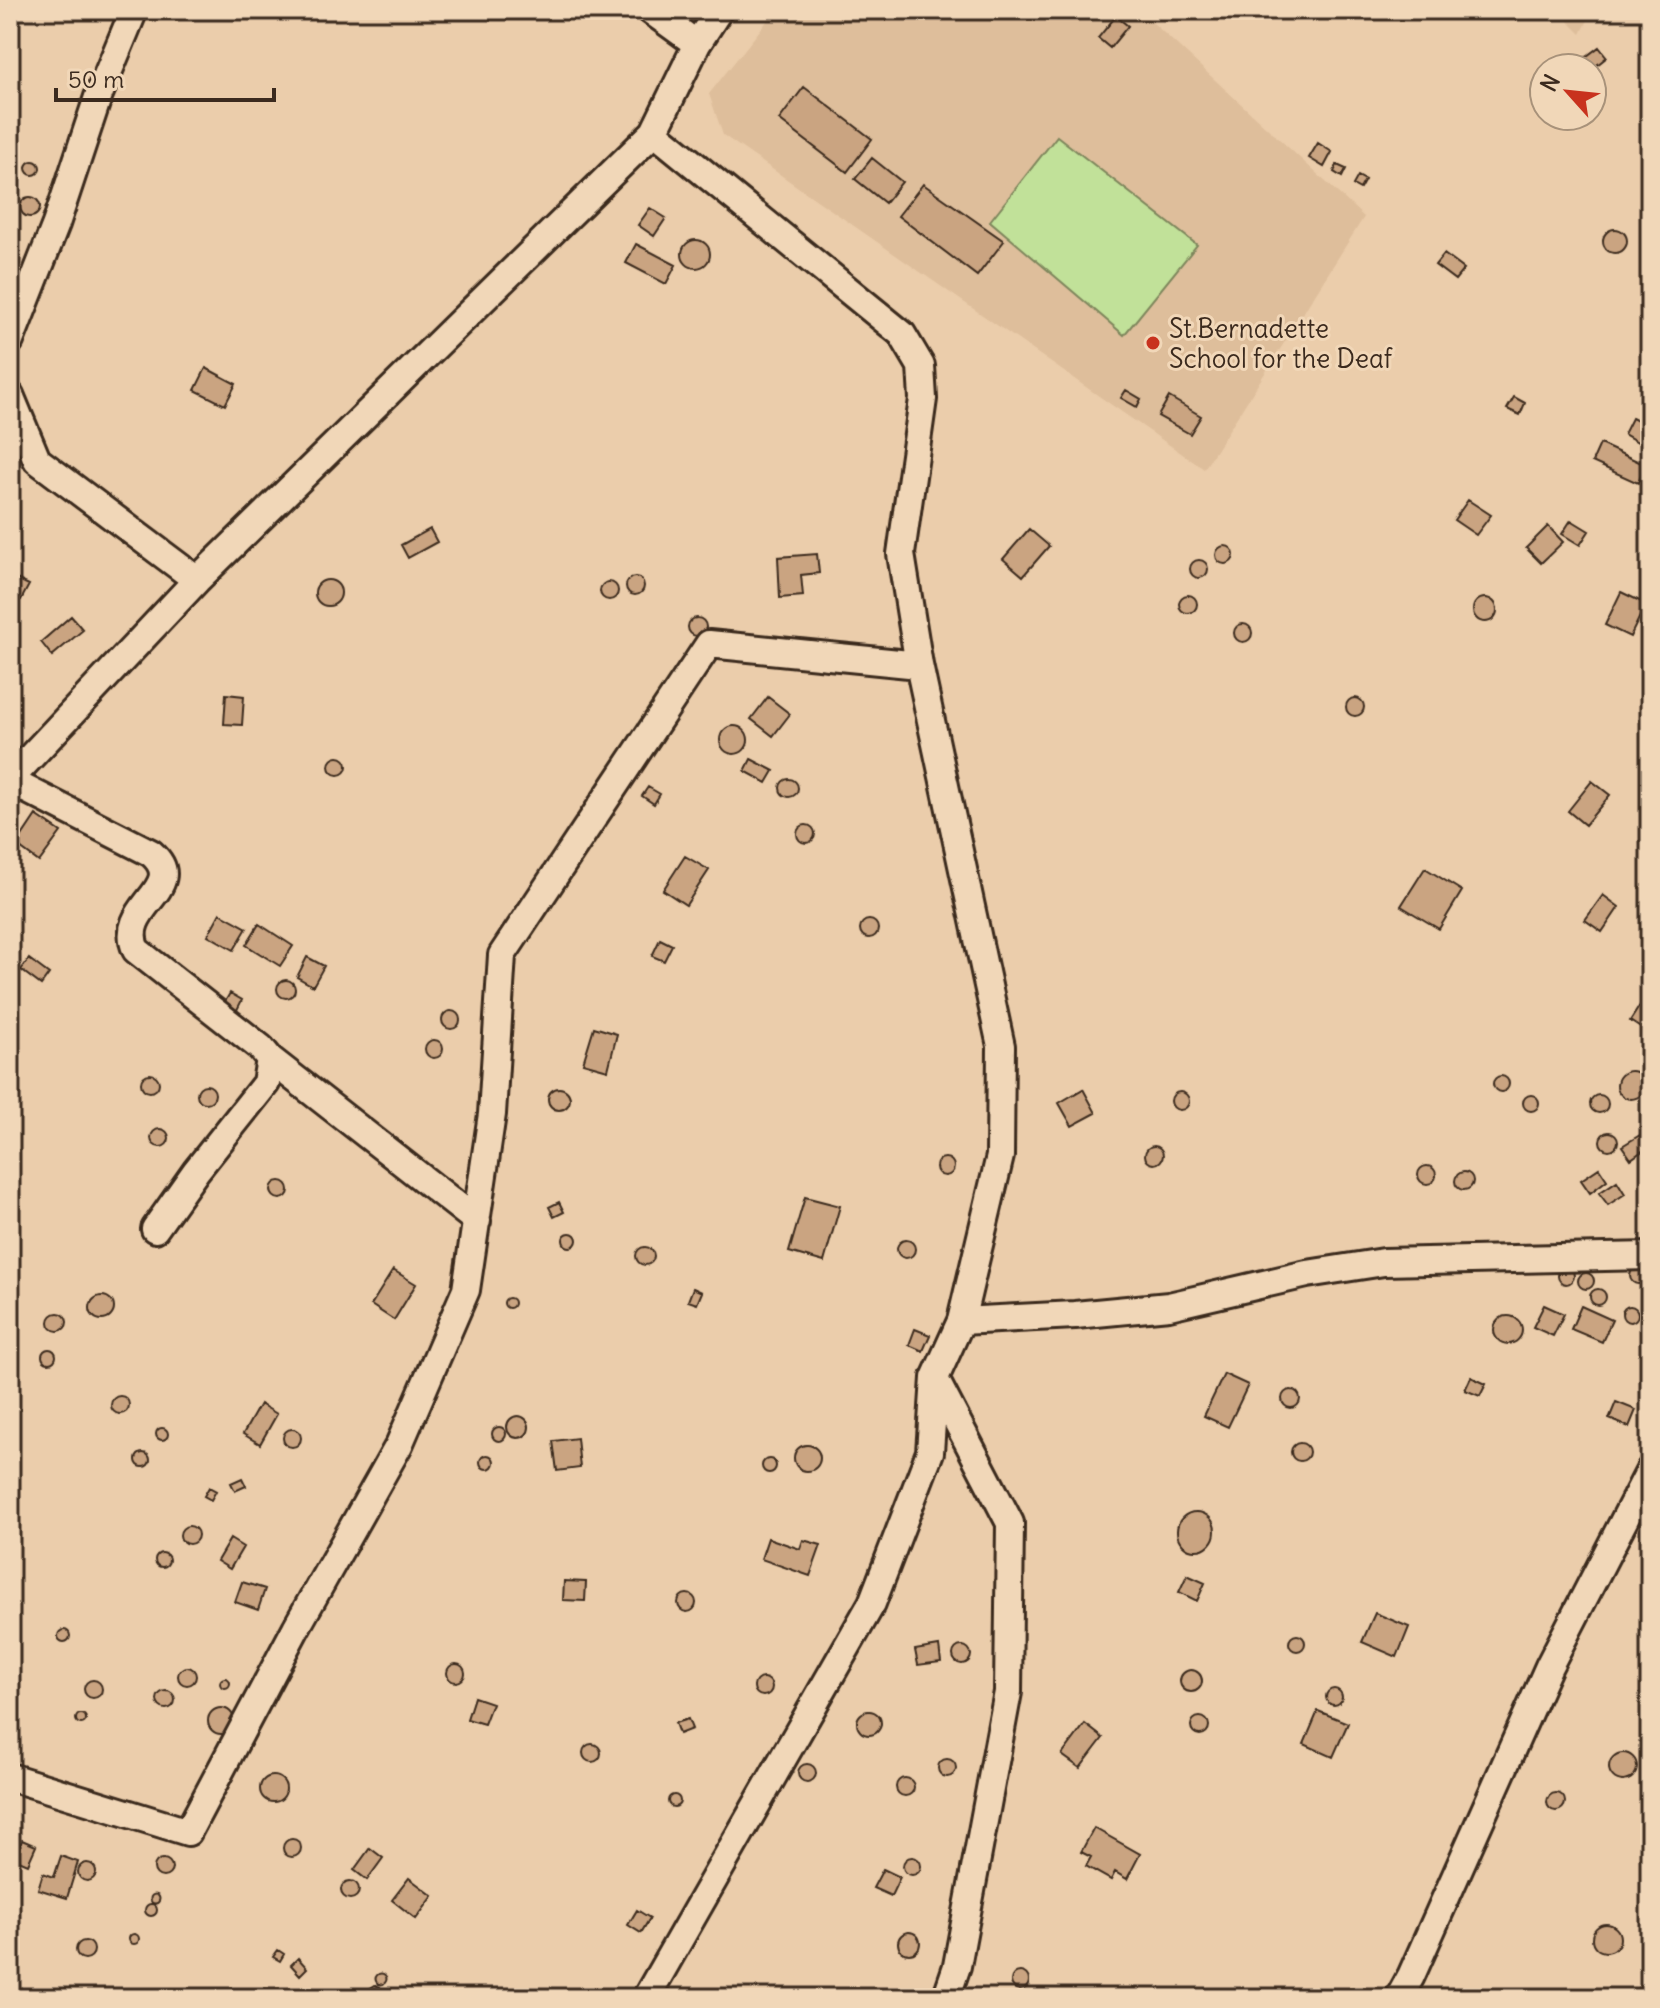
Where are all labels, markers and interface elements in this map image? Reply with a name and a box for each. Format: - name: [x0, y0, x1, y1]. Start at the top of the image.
- scale bar: [56, 52, 274, 102]
- north arrow: [1528, 52, 1608, 132]
- text: 50 m: [68, 64, 124, 94]
- text: N: [1534, 70, 1566, 96]
- place label: St.Bernadette School for the Deaf: [1169, 312, 1393, 375]
- marker: St.Bernadette School for the Deaf: [1144, 334, 1162, 352]

